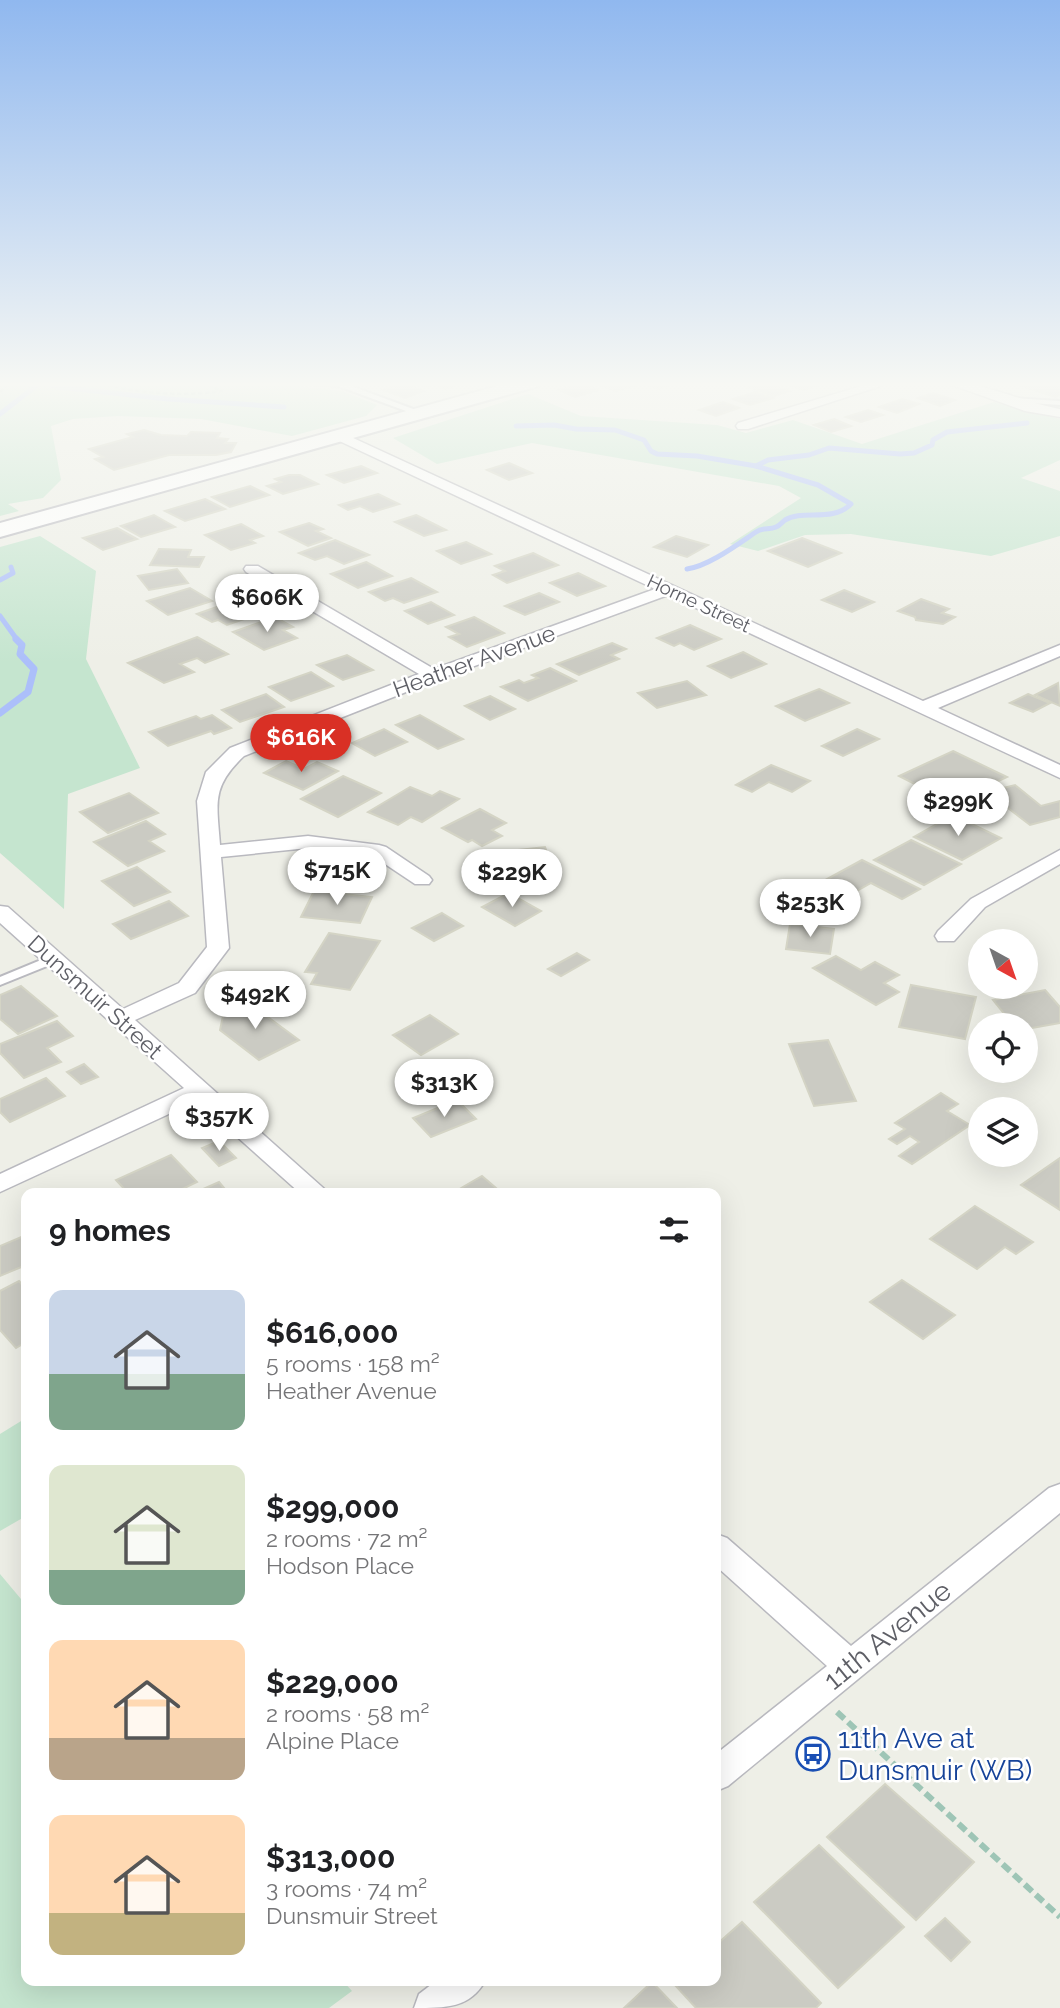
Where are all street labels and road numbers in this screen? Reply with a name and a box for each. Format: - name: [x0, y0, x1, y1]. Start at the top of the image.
- street label: Horne Street: [644, 569, 755, 637]
- street label: Heather Avenue: [389, 619, 559, 702]
- street label: Dunsmuir Street: [23, 929, 168, 1064]
- street label: 11th Avenue: [817, 1574, 958, 1697]

